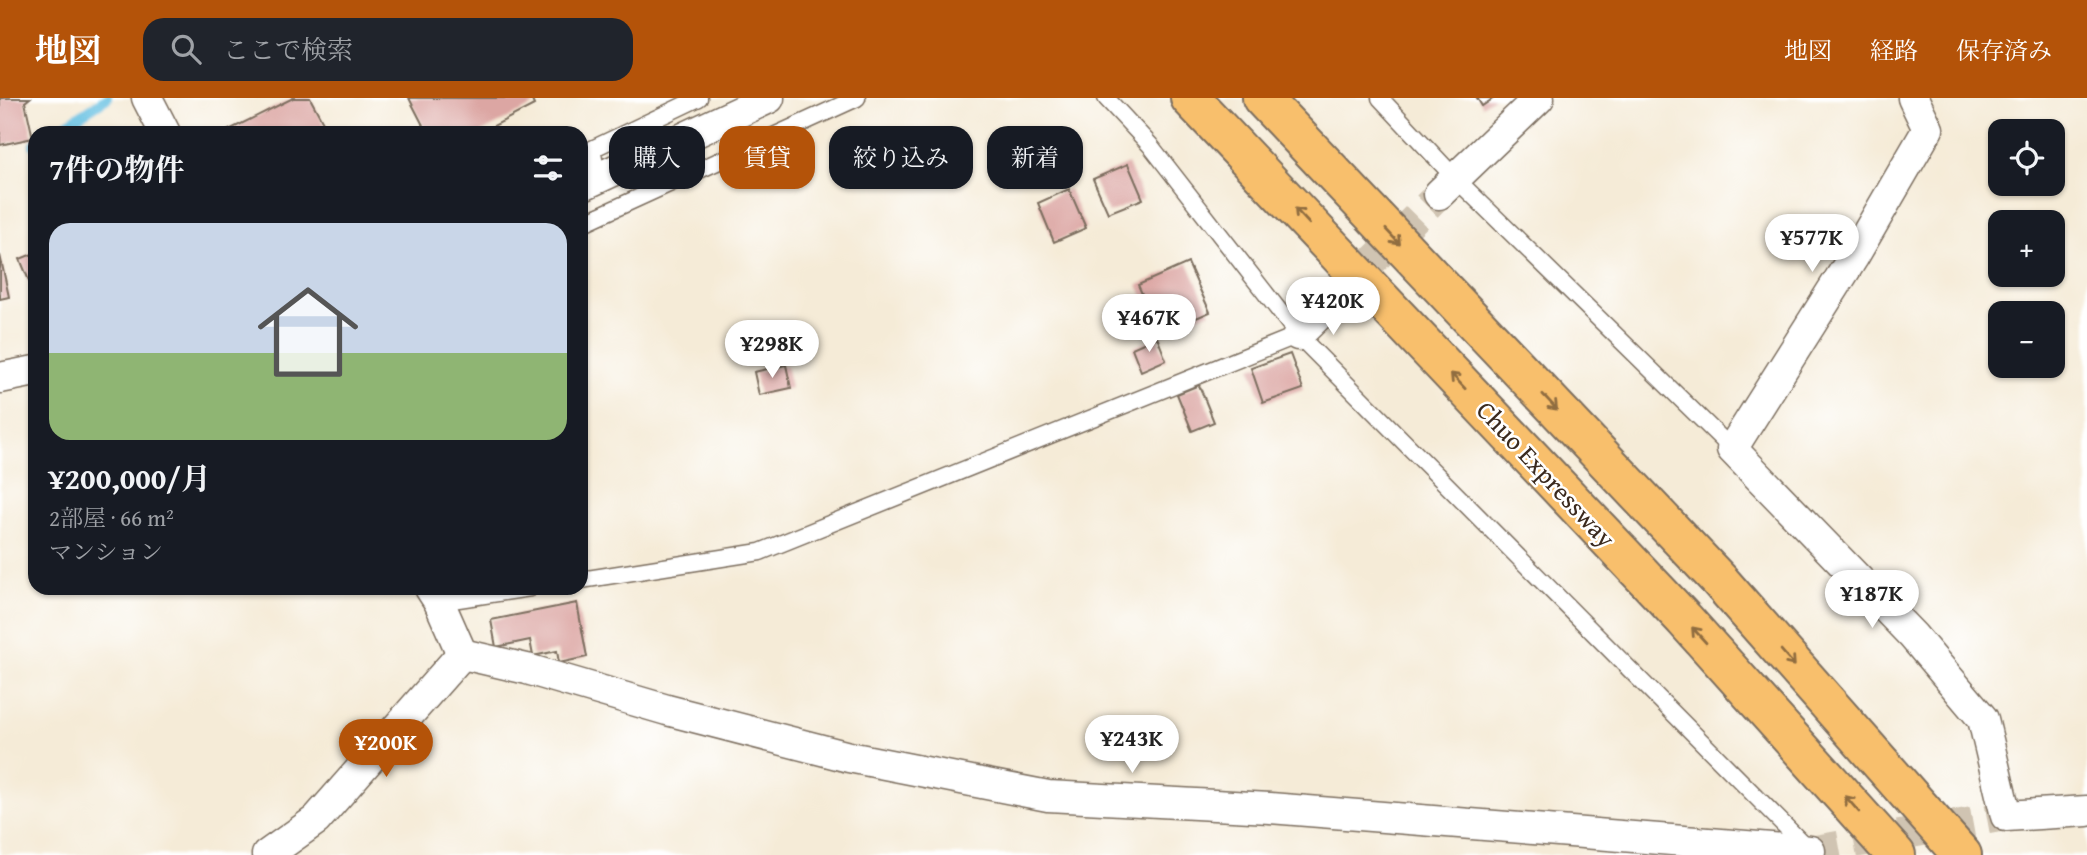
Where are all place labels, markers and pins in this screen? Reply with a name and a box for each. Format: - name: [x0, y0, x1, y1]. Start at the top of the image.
- pin: ¥577K: [1763, 214, 1861, 274]
- pin: ¥420K: [1284, 278, 1382, 337]
- pin: ¥467K: [1100, 294, 1198, 354]
- pin: ¥298K: [723, 320, 821, 380]
- pin: ¥187K: [1823, 570, 1921, 630]
- pin: ¥243K: [1083, 716, 1181, 775]
- pin: ¥200K: [337, 720, 435, 779]

